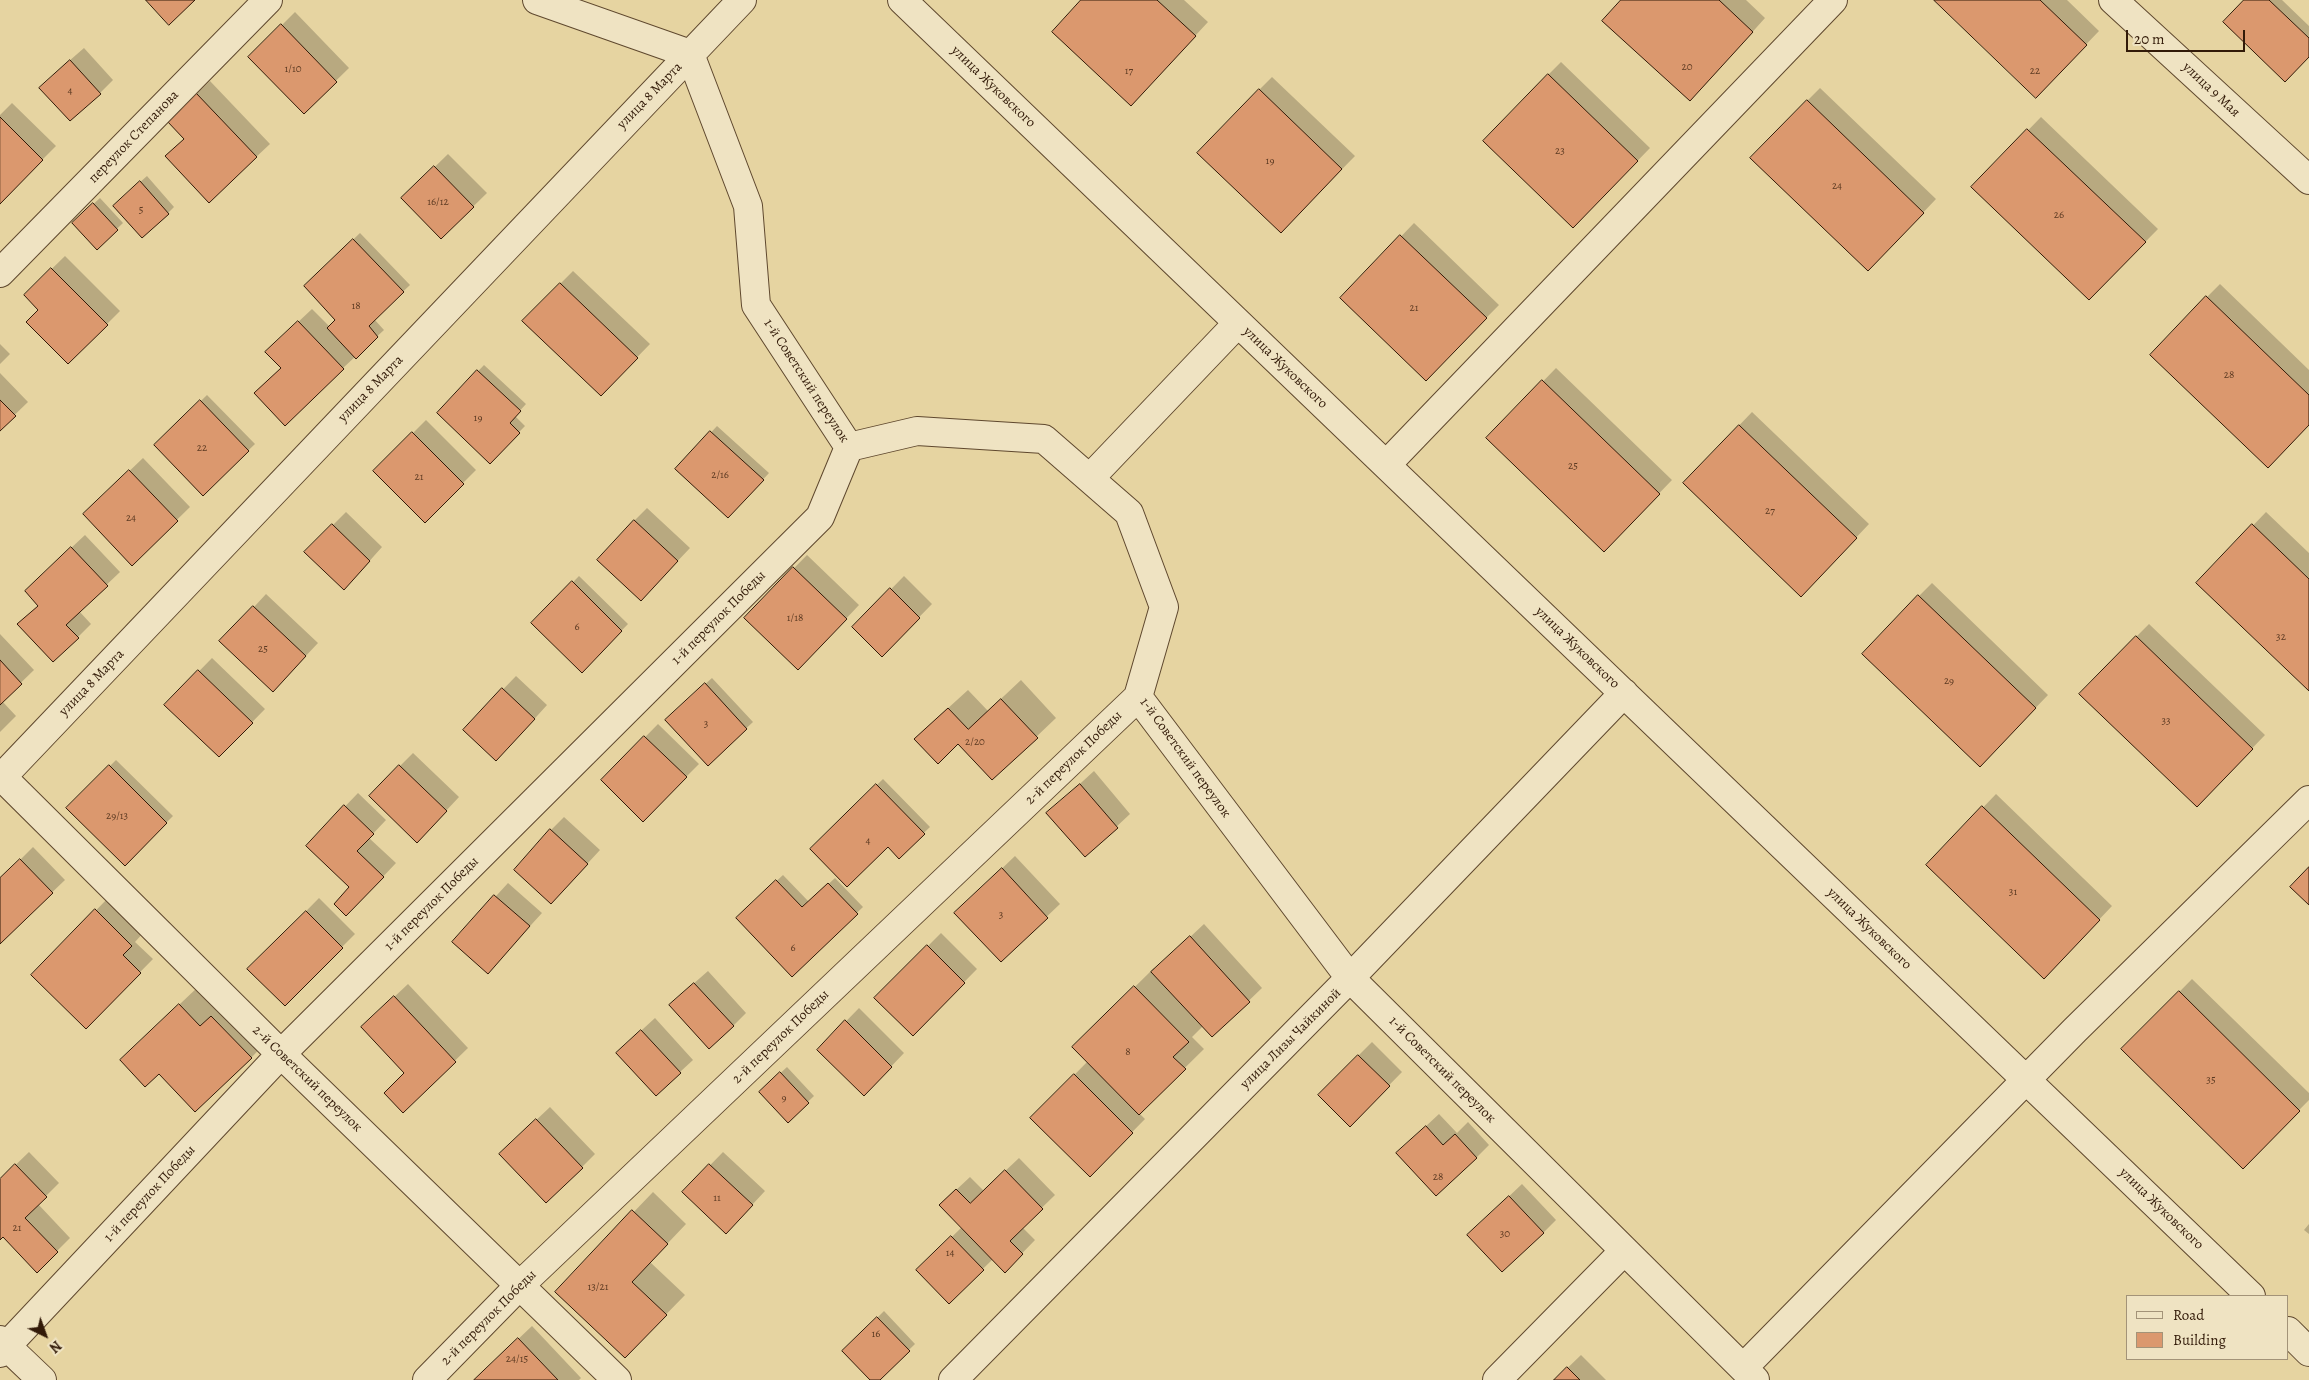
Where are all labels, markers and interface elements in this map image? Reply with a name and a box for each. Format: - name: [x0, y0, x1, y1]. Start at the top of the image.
- scale bar: [2129, 20, 2248, 52]
- text: 20 m: [2134, 29, 2165, 49]
- street label: улица Жуковского: [947, 42, 1039, 132]
- street label: улица 8 Марта: [614, 59, 686, 133]
- street label: улица 9 Мая: [2179, 59, 2243, 121]
- house number: 20: [1681, 60, 1693, 74]
- house number: 1/10: [284, 62, 302, 76]
- house number: 17: [1125, 64, 1133, 78]
- house number: 22: [2030, 64, 2040, 78]
- house number: 4: [68, 84, 72, 98]
- street label: переулок Степанова: [85, 87, 183, 187]
- house number: 23: [1555, 144, 1565, 158]
- house number: 19: [1266, 154, 1274, 168]
- house number: 24: [1832, 179, 1842, 193]
- house number: 16/12: [427, 195, 449, 209]
- house number: 5: [139, 203, 143, 217]
- house number: 26: [2054, 208, 2064, 222]
- house number: 18: [351, 299, 361, 313]
- house number: 21: [1410, 301, 1418, 315]
- street label: 1-й Советский переулок: [760, 316, 852, 446]
- street label: улица Жуковского: [1239, 323, 1331, 413]
- street label: улица 8 Марта: [335, 352, 407, 426]
- house number: 28: [2224, 368, 2234, 382]
- house number: 19: [474, 411, 482, 425]
- house number: 22: [197, 441, 207, 455]
- house number: 25: [1568, 459, 1578, 473]
- house number: 2/16: [711, 468, 729, 482]
- house number: 21: [415, 470, 423, 484]
- house number: 27: [1765, 504, 1775, 518]
- house number: 24: [126, 511, 136, 525]
- street label: 1-й переулок Победы: [668, 567, 770, 669]
- street label: улица Жуковского: [1531, 603, 1623, 693]
- house number: 1/18: [787, 611, 803, 625]
- house number: 6: [574, 620, 580, 634]
- house number: 32: [2276, 630, 2286, 644]
- house number: 25: [258, 642, 268, 656]
- street label: улица 8 Марта: [56, 646, 128, 720]
- house number: 29: [1944, 674, 1954, 688]
- street label: 1-й Советский переулок: [1136, 695, 1234, 821]
- street label: 2-й переулок Победы: [1022, 707, 1126, 809]
- house number: 33: [2161, 714, 2171, 728]
- house number: 3: [704, 717, 708, 731]
- house number: 2/20: [965, 735, 985, 749]
- house number: 29/13: [106, 809, 128, 823]
- house number: 4: [866, 834, 870, 848]
- street label: 1-й переулок Победы: [381, 853, 483, 955]
- street label: улица Жуковского: [1823, 884, 1915, 974]
- house number: 31: [2009, 885, 2017, 899]
- house number: 3: [999, 908, 1003, 922]
- house number: 6: [790, 941, 796, 955]
- street label: улица Лизы Чайкиной: [1237, 985, 1345, 1093]
- street label: 2-й переулок Победы: [729, 986, 833, 1088]
- street label: 1-й Советский переулок: [1385, 1013, 1499, 1127]
- street label: 2-й Советский переулок: [249, 1022, 365, 1136]
- house number: 8: [1125, 1045, 1131, 1059]
- house number: 35: [2206, 1073, 2216, 1087]
- house number: 9: [781, 1091, 787, 1105]
- street label: 1-й переулок Победы: [101, 1142, 199, 1246]
- street label: улица Жуковского: [2115, 1164, 2207, 1254]
- house number: 28: [1433, 1170, 1443, 1184]
- house number: 11: [713, 1191, 721, 1205]
- house number: 21: [13, 1221, 21, 1235]
- house number: 30: [1500, 1227, 1510, 1241]
- house number: 14: [946, 1246, 954, 1260]
- street label: 2-й переулок Победы: [438, 1267, 540, 1369]
- house number: 13/21: [588, 1280, 608, 1294]
- legend: [2126, 1295, 2289, 1360]
- text: Road: [2173, 1305, 2204, 1325]
- north arrow: [20, 1310, 70, 1360]
- house number: 16: [872, 1327, 880, 1341]
- text: Building: [2173, 1330, 2226, 1350]
- text: N: [45, 1336, 66, 1357]
- house number: 24/15: [506, 1352, 528, 1366]

